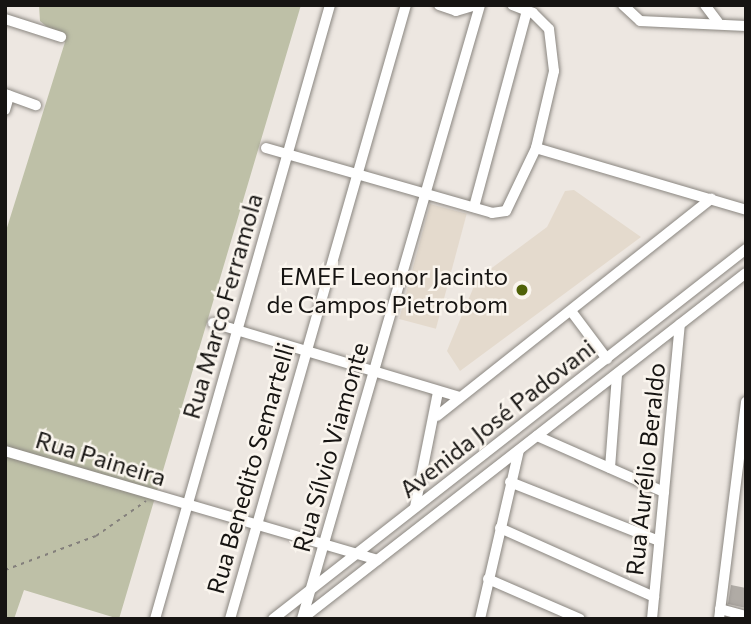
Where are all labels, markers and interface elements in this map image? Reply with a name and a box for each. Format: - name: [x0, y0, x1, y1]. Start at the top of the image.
- street label: Rua Marco Ferramola: [176, 190, 268, 422]
- place label: EMEF Leonor Jacinto de Campos Pietrobom: [267, 262, 508, 318]
- marker: EMEF Leonor Jacinto de Campos Pietrobom: [514, 282, 530, 298]
- street label: Avenida José Padovani: [393, 333, 601, 503]
- street label: Rua Benedito Semartelli: [200, 339, 300, 597]
- street label: Rua Sílvio Viamonte: [286, 339, 374, 555]
- street label: Rua Aurélio Beraldo: [620, 361, 670, 577]
- street label: Rua Paineira: [32, 425, 170, 491]

